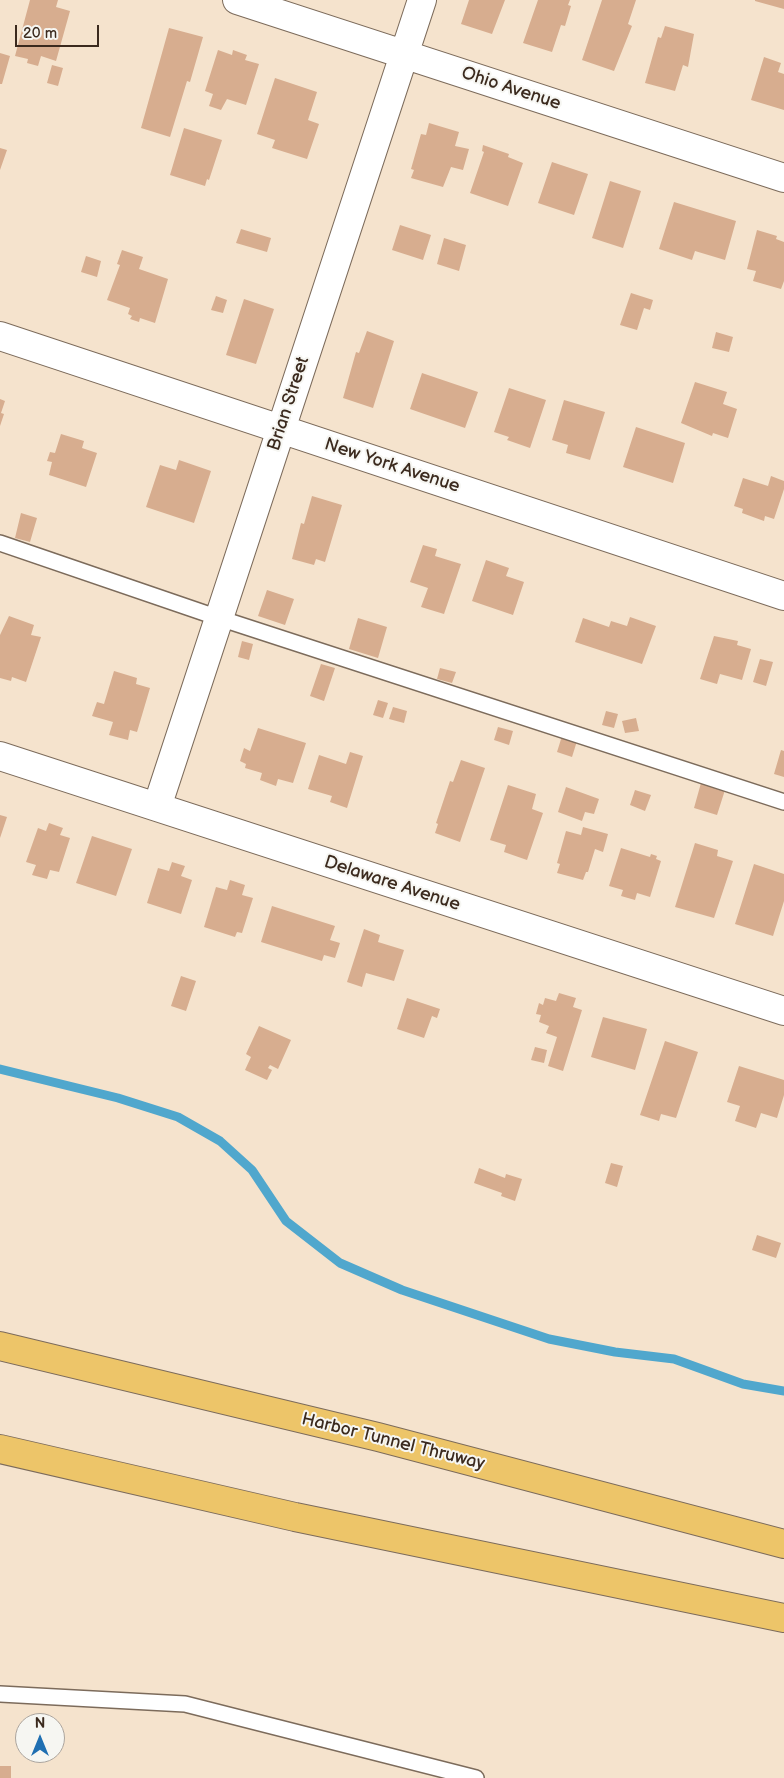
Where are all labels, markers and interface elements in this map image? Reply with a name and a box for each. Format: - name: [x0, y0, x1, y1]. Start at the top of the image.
- scale bar: [18, 15, 101, 47]
- text: 20 m: [23, 24, 57, 43]
- street label: Ohio Avenue: [459, 63, 563, 115]
- street label: Brian Street: [264, 354, 314, 454]
- street label: New York Avenue: [322, 434, 462, 498]
- street label: Delaware Avenue: [321, 852, 463, 916]
- street label: Harbor Tunnel Thruway: [299, 1409, 487, 1475]
- north arrow: [15, 1713, 65, 1763]
- text: N: [35, 1715, 45, 1732]

